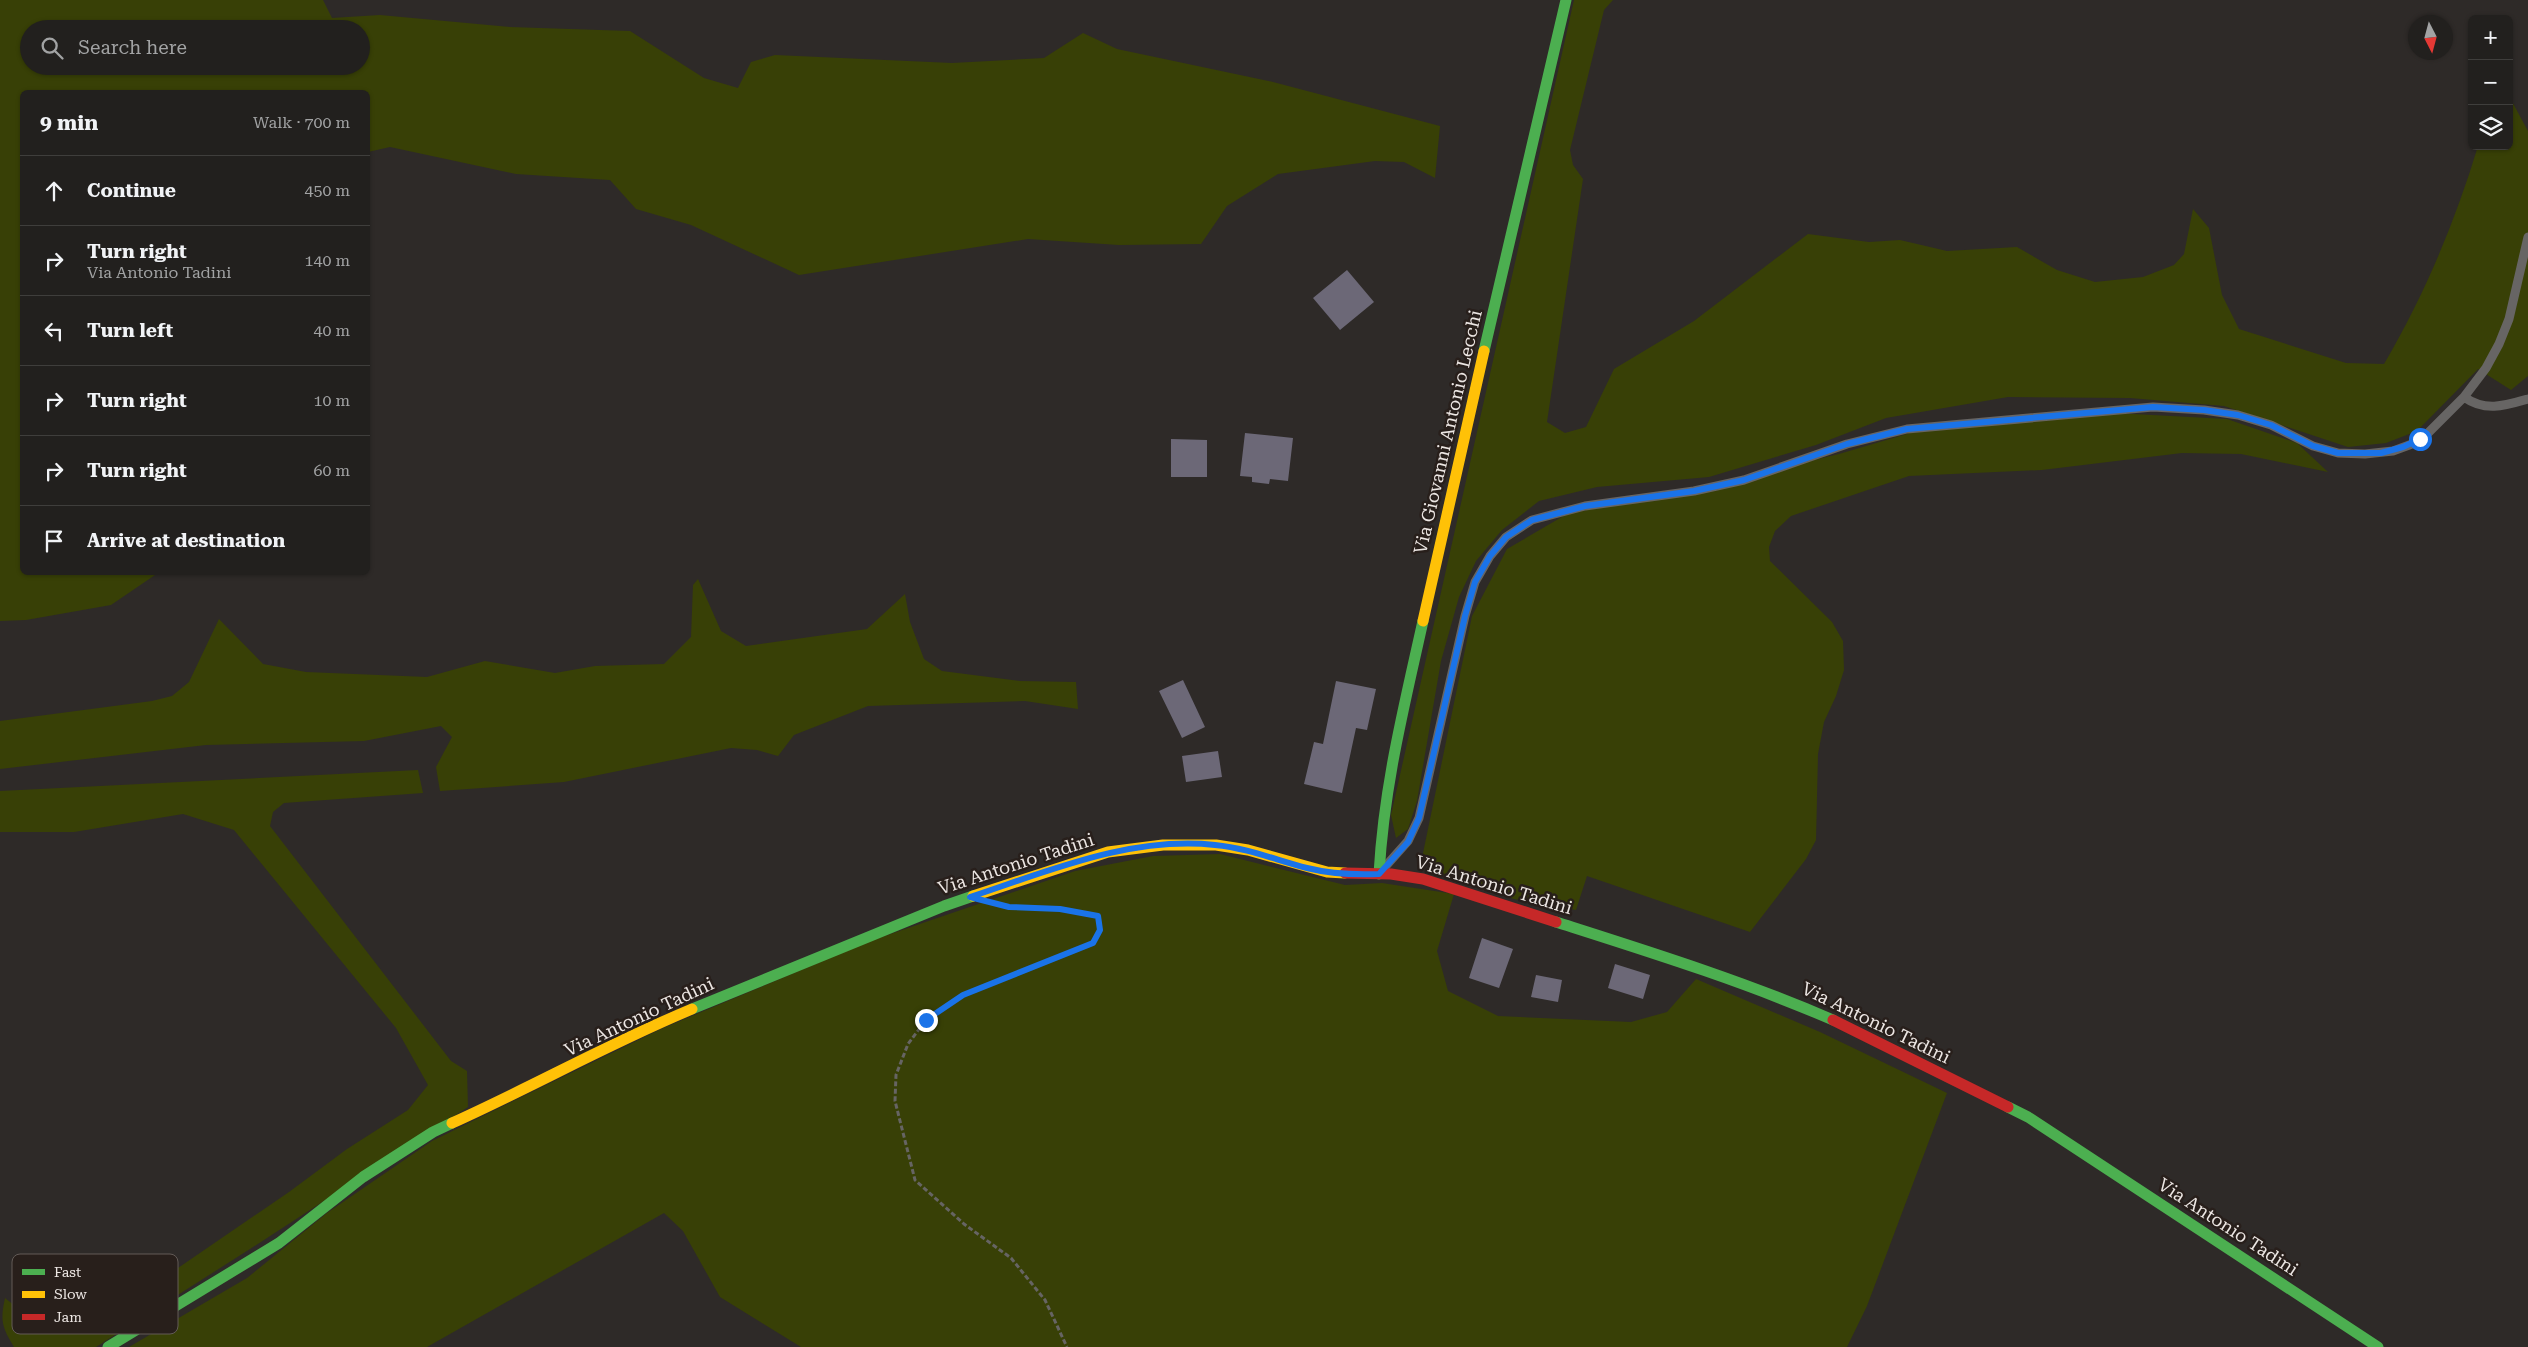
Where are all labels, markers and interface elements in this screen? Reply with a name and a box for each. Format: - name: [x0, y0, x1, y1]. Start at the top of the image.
- north arrow: [2408, 15, 2453, 60]
- map controls: [2468, 15, 2513, 150]
- button: +: [2468, 15, 2513, 60]
- search box: [20, 20, 370, 75]
- icon: search: [38, 34, 66, 62]
- text: Search here: [78, 36, 187, 59]
- button: −: [2468, 60, 2513, 105]
- button: layers: [2468, 105, 2513, 150]
- text: 9 min: [40, 111, 98, 135]
- text: Walk · 700 m: [253, 113, 350, 132]
- icon: ahead: [40, 177, 68, 205]
- text: Continue: [87, 179, 176, 202]
- text: 450 m: [304, 181, 350, 200]
- text: Turn right: [87, 240, 187, 263]
- icon: right: [40, 247, 68, 275]
- text: 140 m: [304, 251, 350, 270]
- text: Via Antonio Tadini: [87, 263, 231, 282]
- street label: Via Giovanni Antonio Lecchi: [1409, 308, 1486, 556]
- icon: left: [40, 317, 68, 345]
- text: Turn left: [87, 319, 173, 342]
- text: 40 m: [313, 321, 350, 340]
- icon: right: [40, 387, 68, 415]
- text: Turn right: [87, 389, 187, 412]
- text: 10 m: [313, 391, 350, 410]
- route start: [2409, 428, 2432, 451]
- icon: right: [40, 457, 68, 485]
- text: Turn right: [87, 459, 187, 482]
- text: 60 m: [313, 461, 350, 480]
- icon: arrive: [40, 527, 68, 555]
- text: Arrive at destination: [87, 529, 285, 552]
- street label: Via Antonio Tadini: [935, 828, 1097, 899]
- street label: Via Antonio Tadini: [1413, 851, 1575, 918]
- street label: Via Antonio Tadini: [561, 973, 717, 1060]
- street label: Via Antonio Tadini: [1799, 978, 1954, 1068]
- route end: [915, 1009, 938, 1032]
- street label: Via Antonio Tadini: [2154, 1174, 2302, 1280]
- legend: [12, 1254, 178, 1334]
- text: Fast: [54, 1264, 81, 1280]
- text: Slow: [54, 1286, 87, 1302]
- text: Jam: [54, 1309, 82, 1325]

